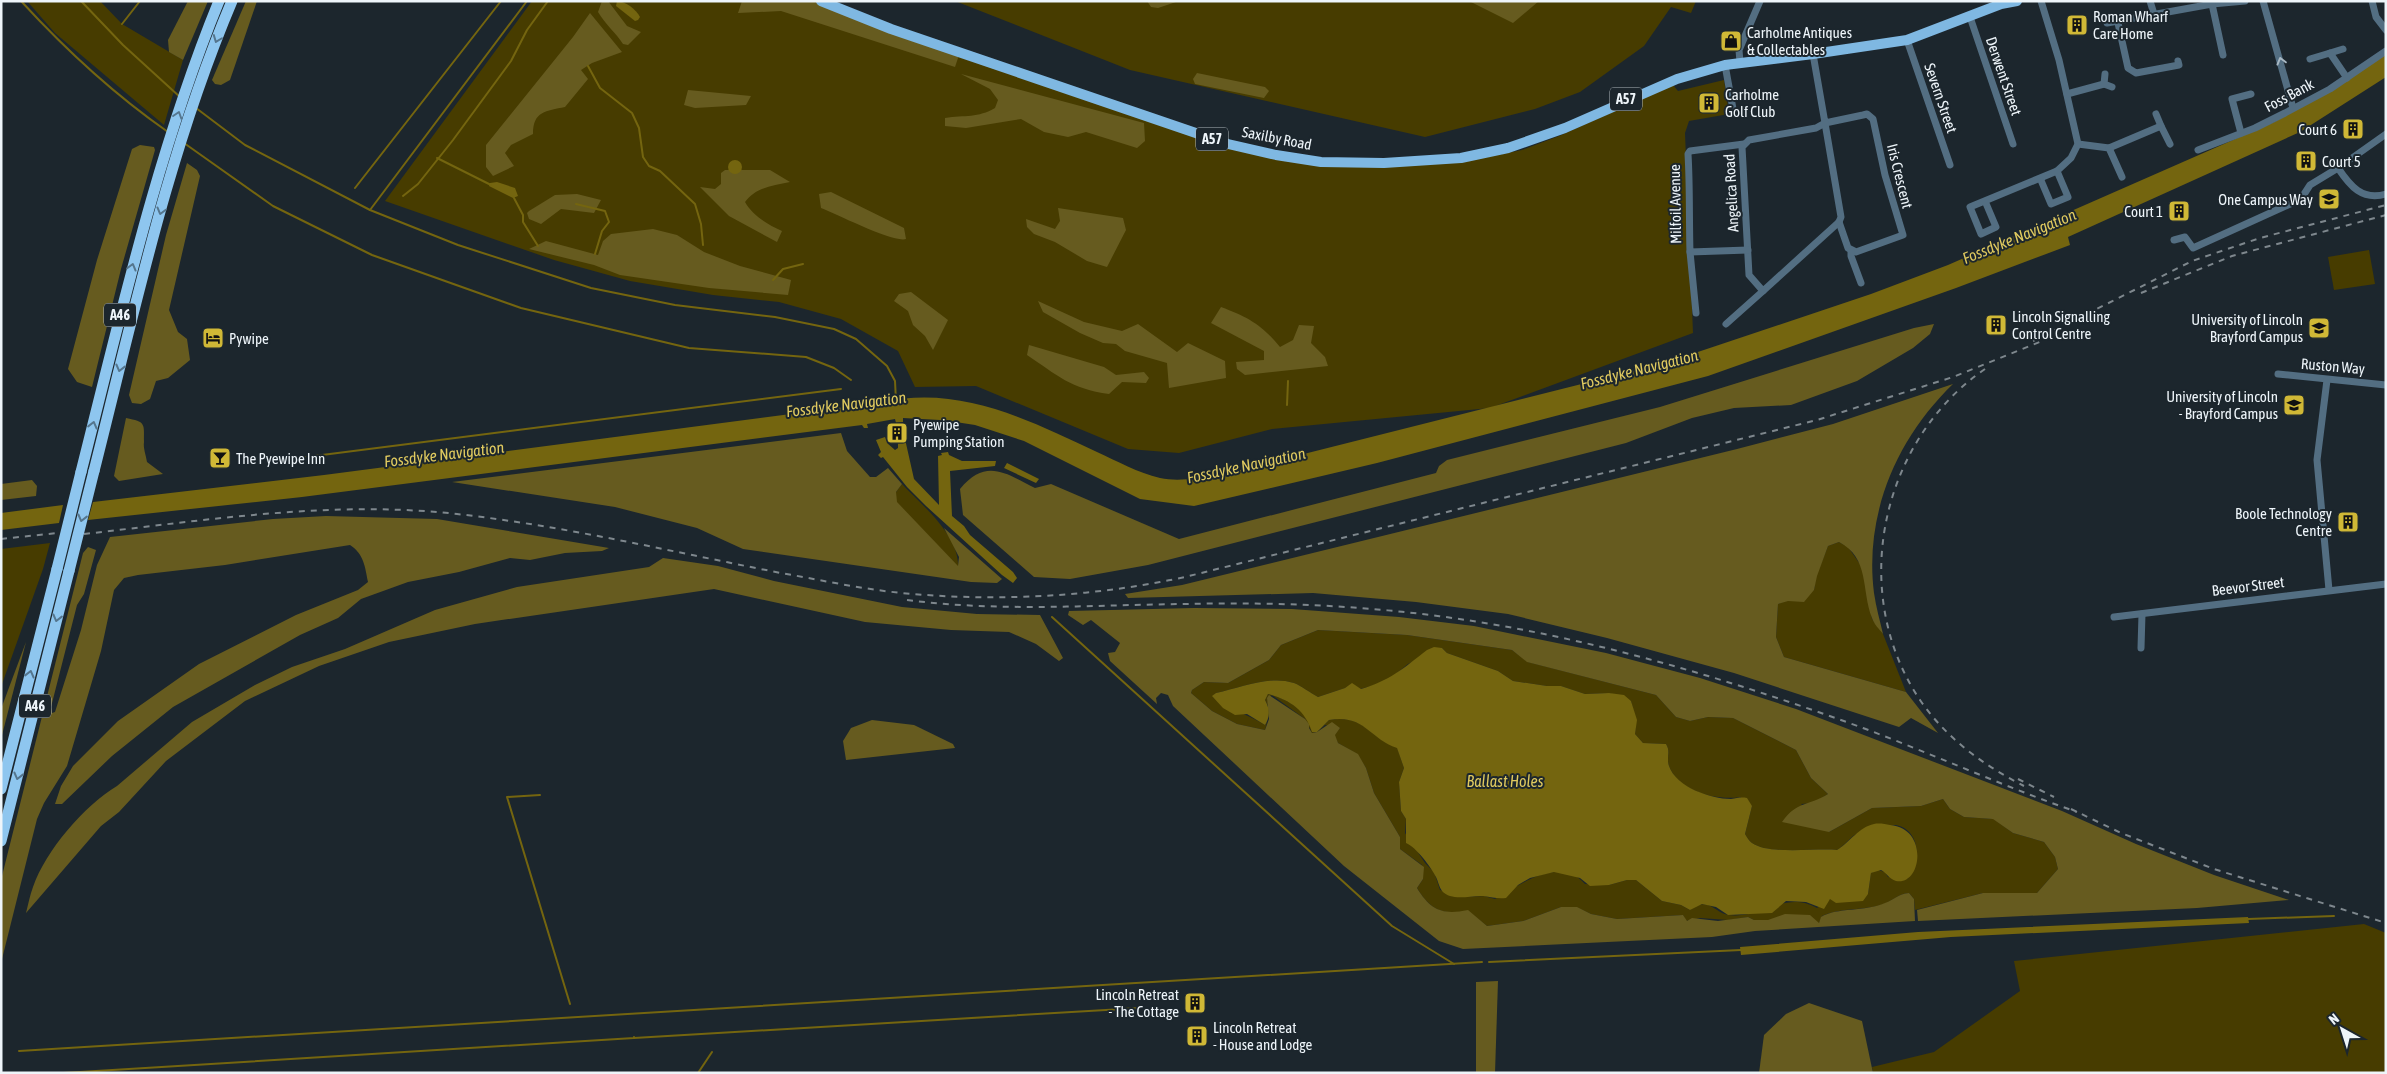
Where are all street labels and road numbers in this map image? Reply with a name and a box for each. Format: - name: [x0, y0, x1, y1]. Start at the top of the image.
- street label: Derwent Street: [1983, 35, 2025, 117]
- street label: Severn Street: [1921, 61, 1961, 135]
- street label: Foss Bank: [2261, 75, 2317, 115]
- road number: A57: [1610, 88, 1642, 110]
- street label: Saxilby Road: [1241, 123, 1313, 153]
- road number: A57: [1196, 128, 1228, 150]
- street label: Iris Crescent: [1884, 142, 1916, 210]
- street label: Angelica Road: [1720, 153, 1742, 233]
- street label: Milfoil Avenue: [1666, 164, 1684, 244]
- road number: A46: [104, 304, 136, 326]
- street label: Ruston Way: [2300, 355, 2366, 377]
- street label: Beevor Street: [2211, 573, 2285, 599]
- road number: A46: [19, 694, 51, 718]

